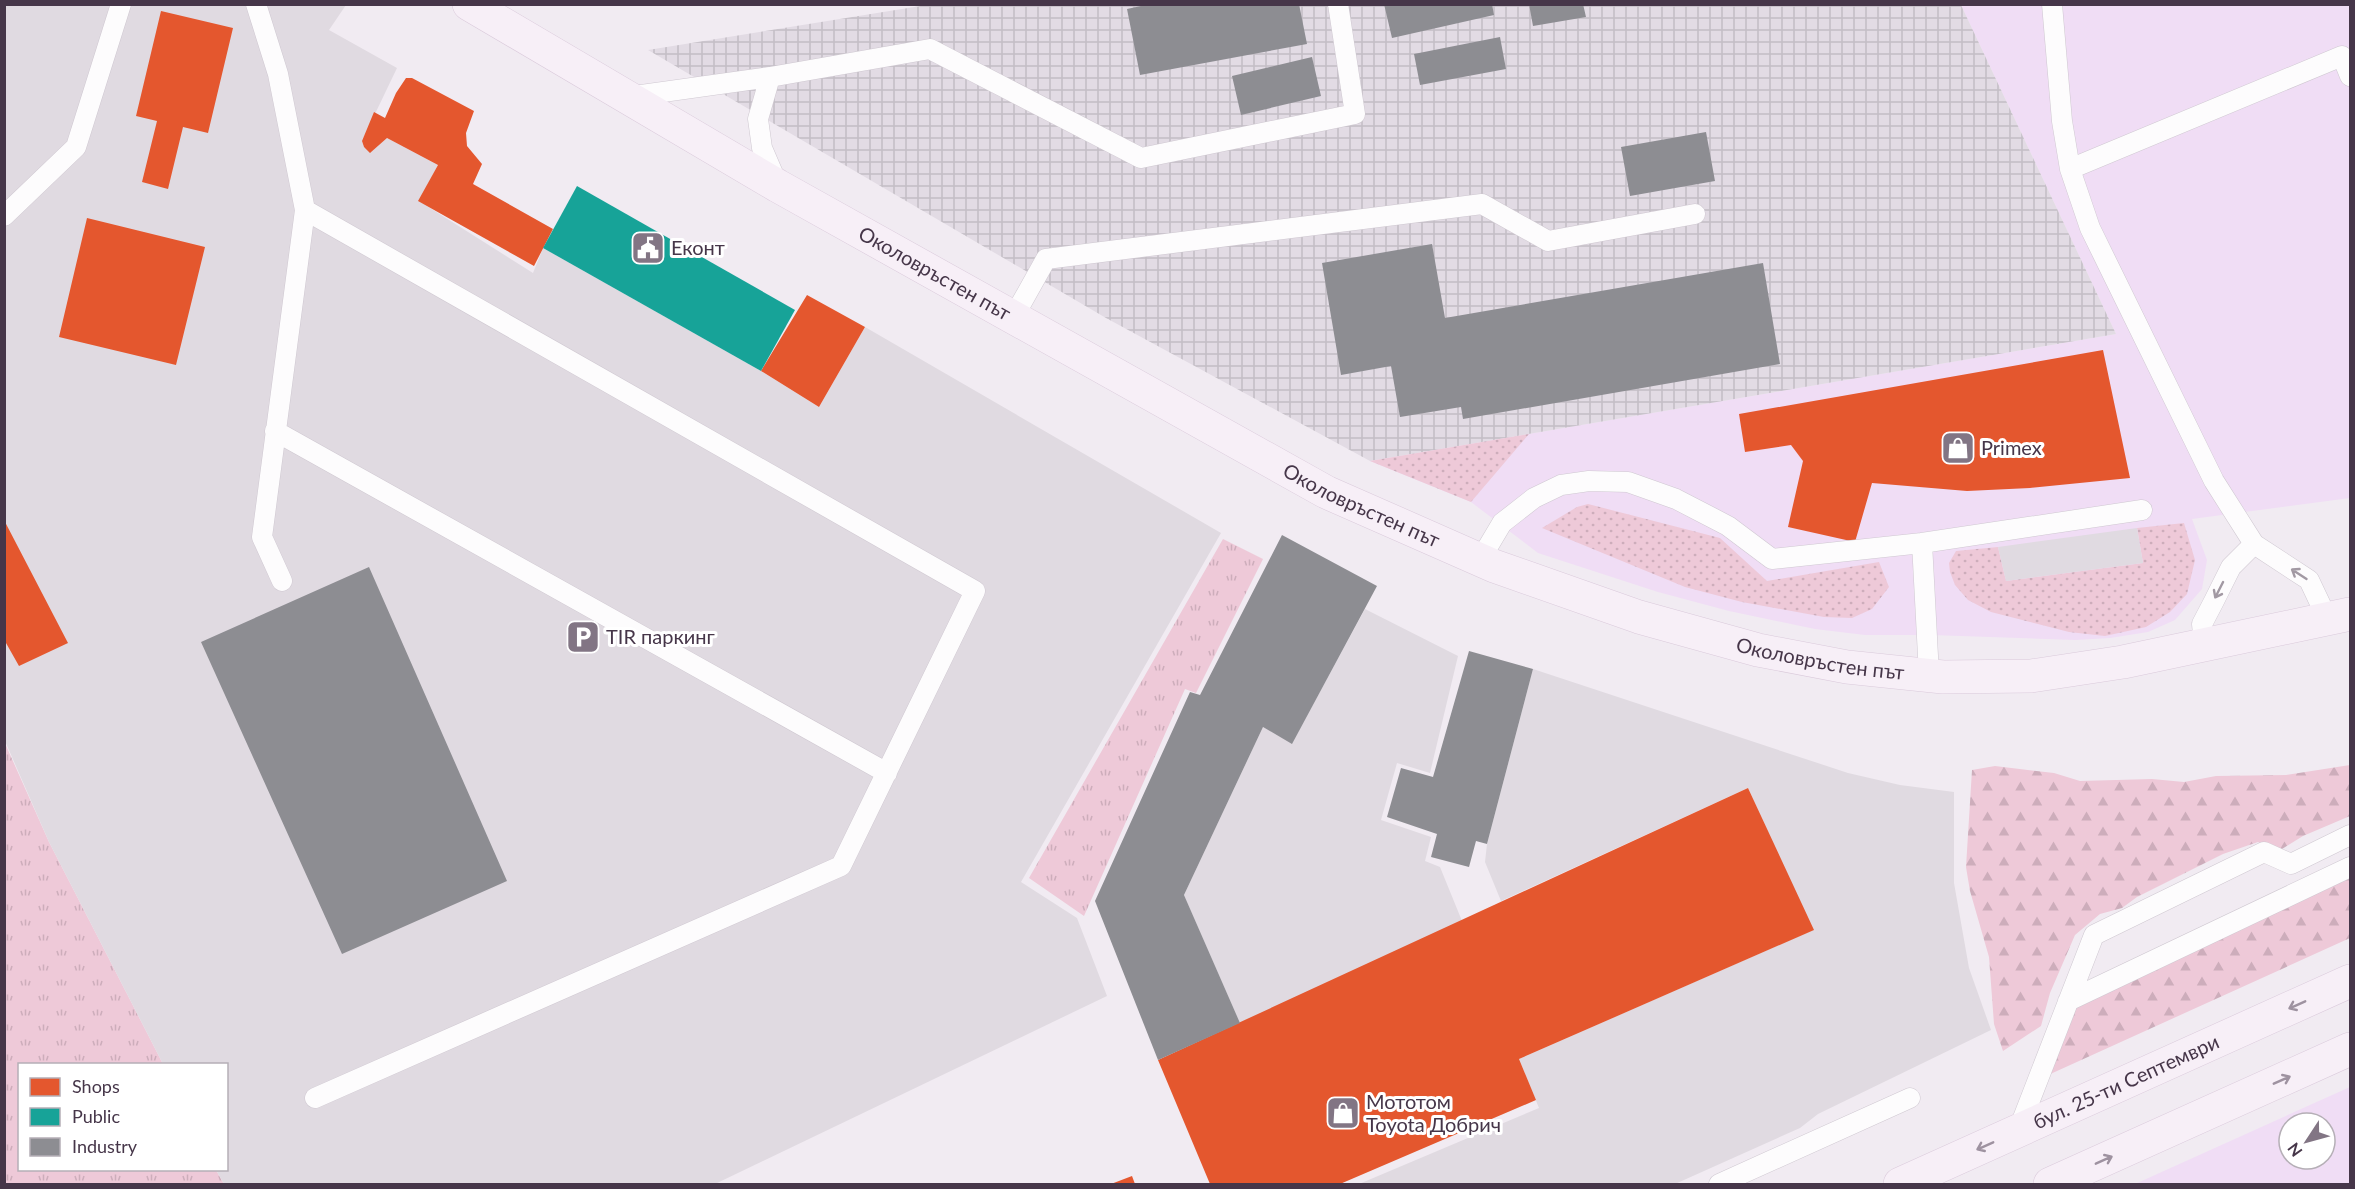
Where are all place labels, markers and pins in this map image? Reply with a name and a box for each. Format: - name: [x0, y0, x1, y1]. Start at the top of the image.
- public building icon: Еконт: [630, 230, 666, 266]
- place label: Еконт: [671, 235, 725, 259]
- shop icon: Primex: [1940, 430, 1976, 466]
- place label: Primex: [1981, 435, 2042, 459]
- parking icon: TIR паркинг: [565, 619, 601, 655]
- place label: TIR паркинг: [606, 624, 715, 648]
- place label: Мототом Toyota Добрич: [1366, 1089, 1501, 1136]
- shop icon: Мототом Toyota Добрич: [1325, 1095, 1361, 1131]

